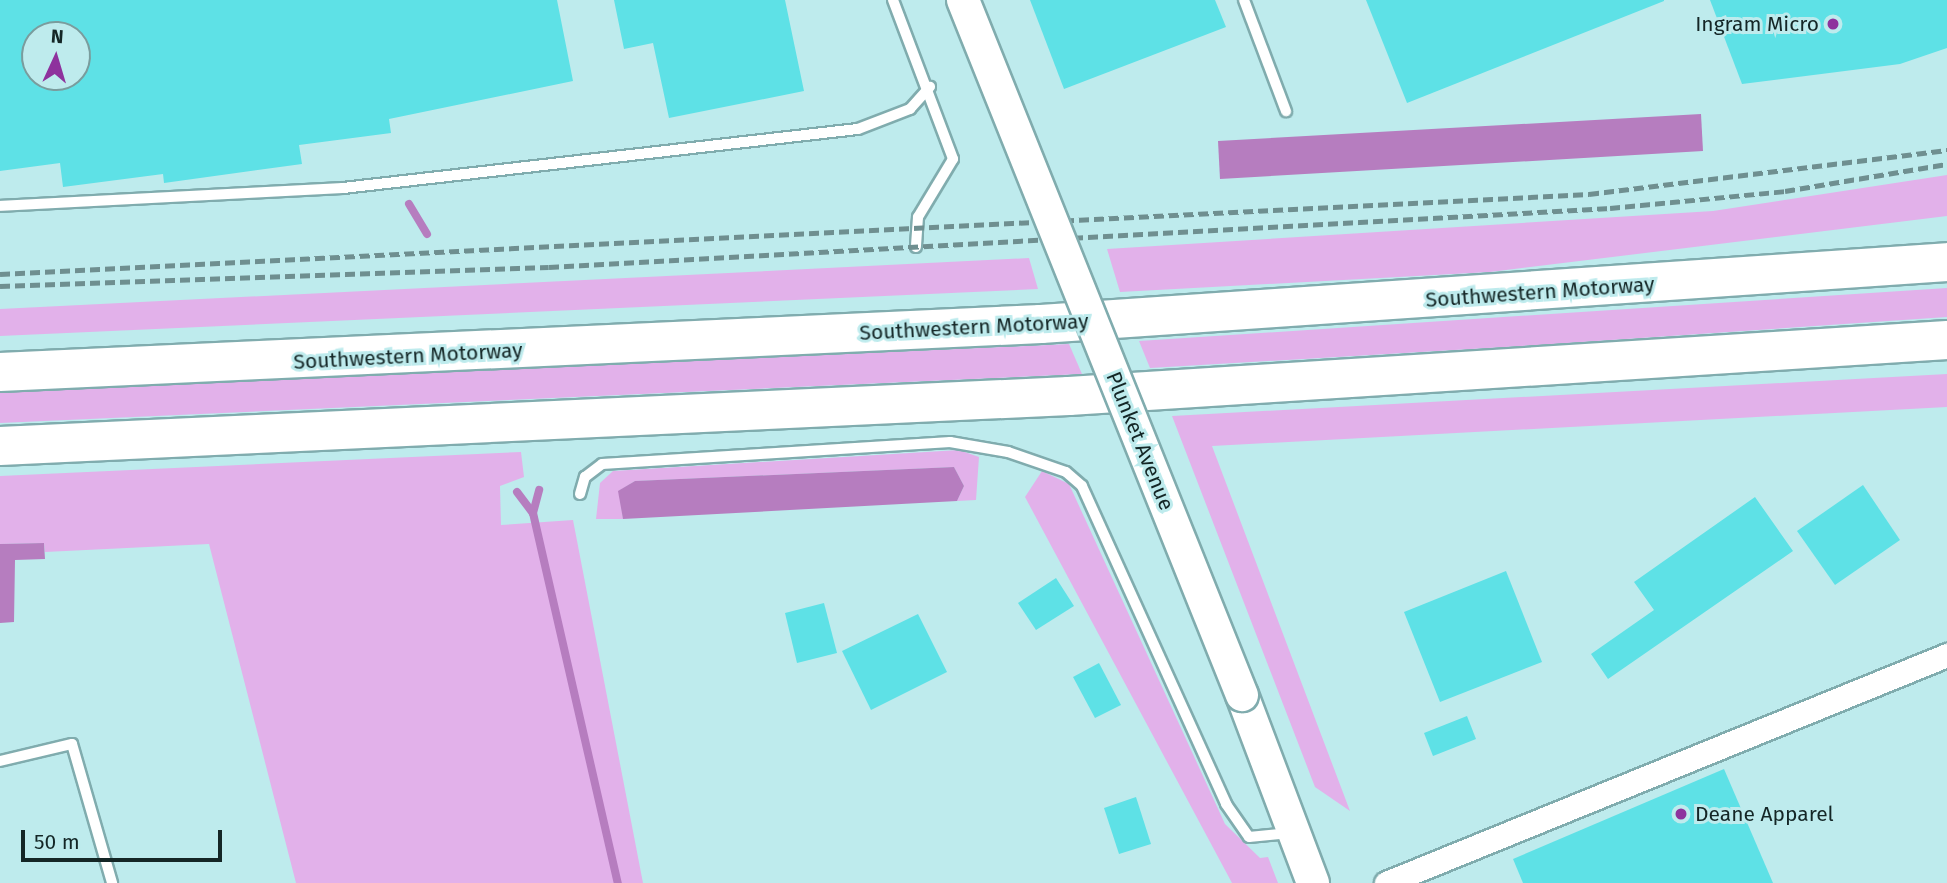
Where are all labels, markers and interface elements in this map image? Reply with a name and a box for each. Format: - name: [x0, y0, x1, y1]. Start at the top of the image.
- place label: Ingram Micro: [1695, 11, 1819, 37]
- marker: Ingram Micro: [1825, 16, 1841, 32]
- north arrow: [21, 21, 91, 91]
- text: N: [50, 25, 64, 48]
- street label: Southwestern Motorway: [1425, 271, 1655, 313]
- street label: Southwestern Motorway: [859, 308, 1089, 346]
- street label: Southwestern Motorway: [293, 337, 523, 375]
- street label: Plunket Avenue: [1101, 368, 1179, 514]
- place label: Deane Apparel: [1695, 801, 1834, 827]
- marker: Deane Apparel: [1673, 806, 1689, 822]
- scale bar: [24, 816, 226, 860]
- text: 50 m: [34, 829, 80, 855]

